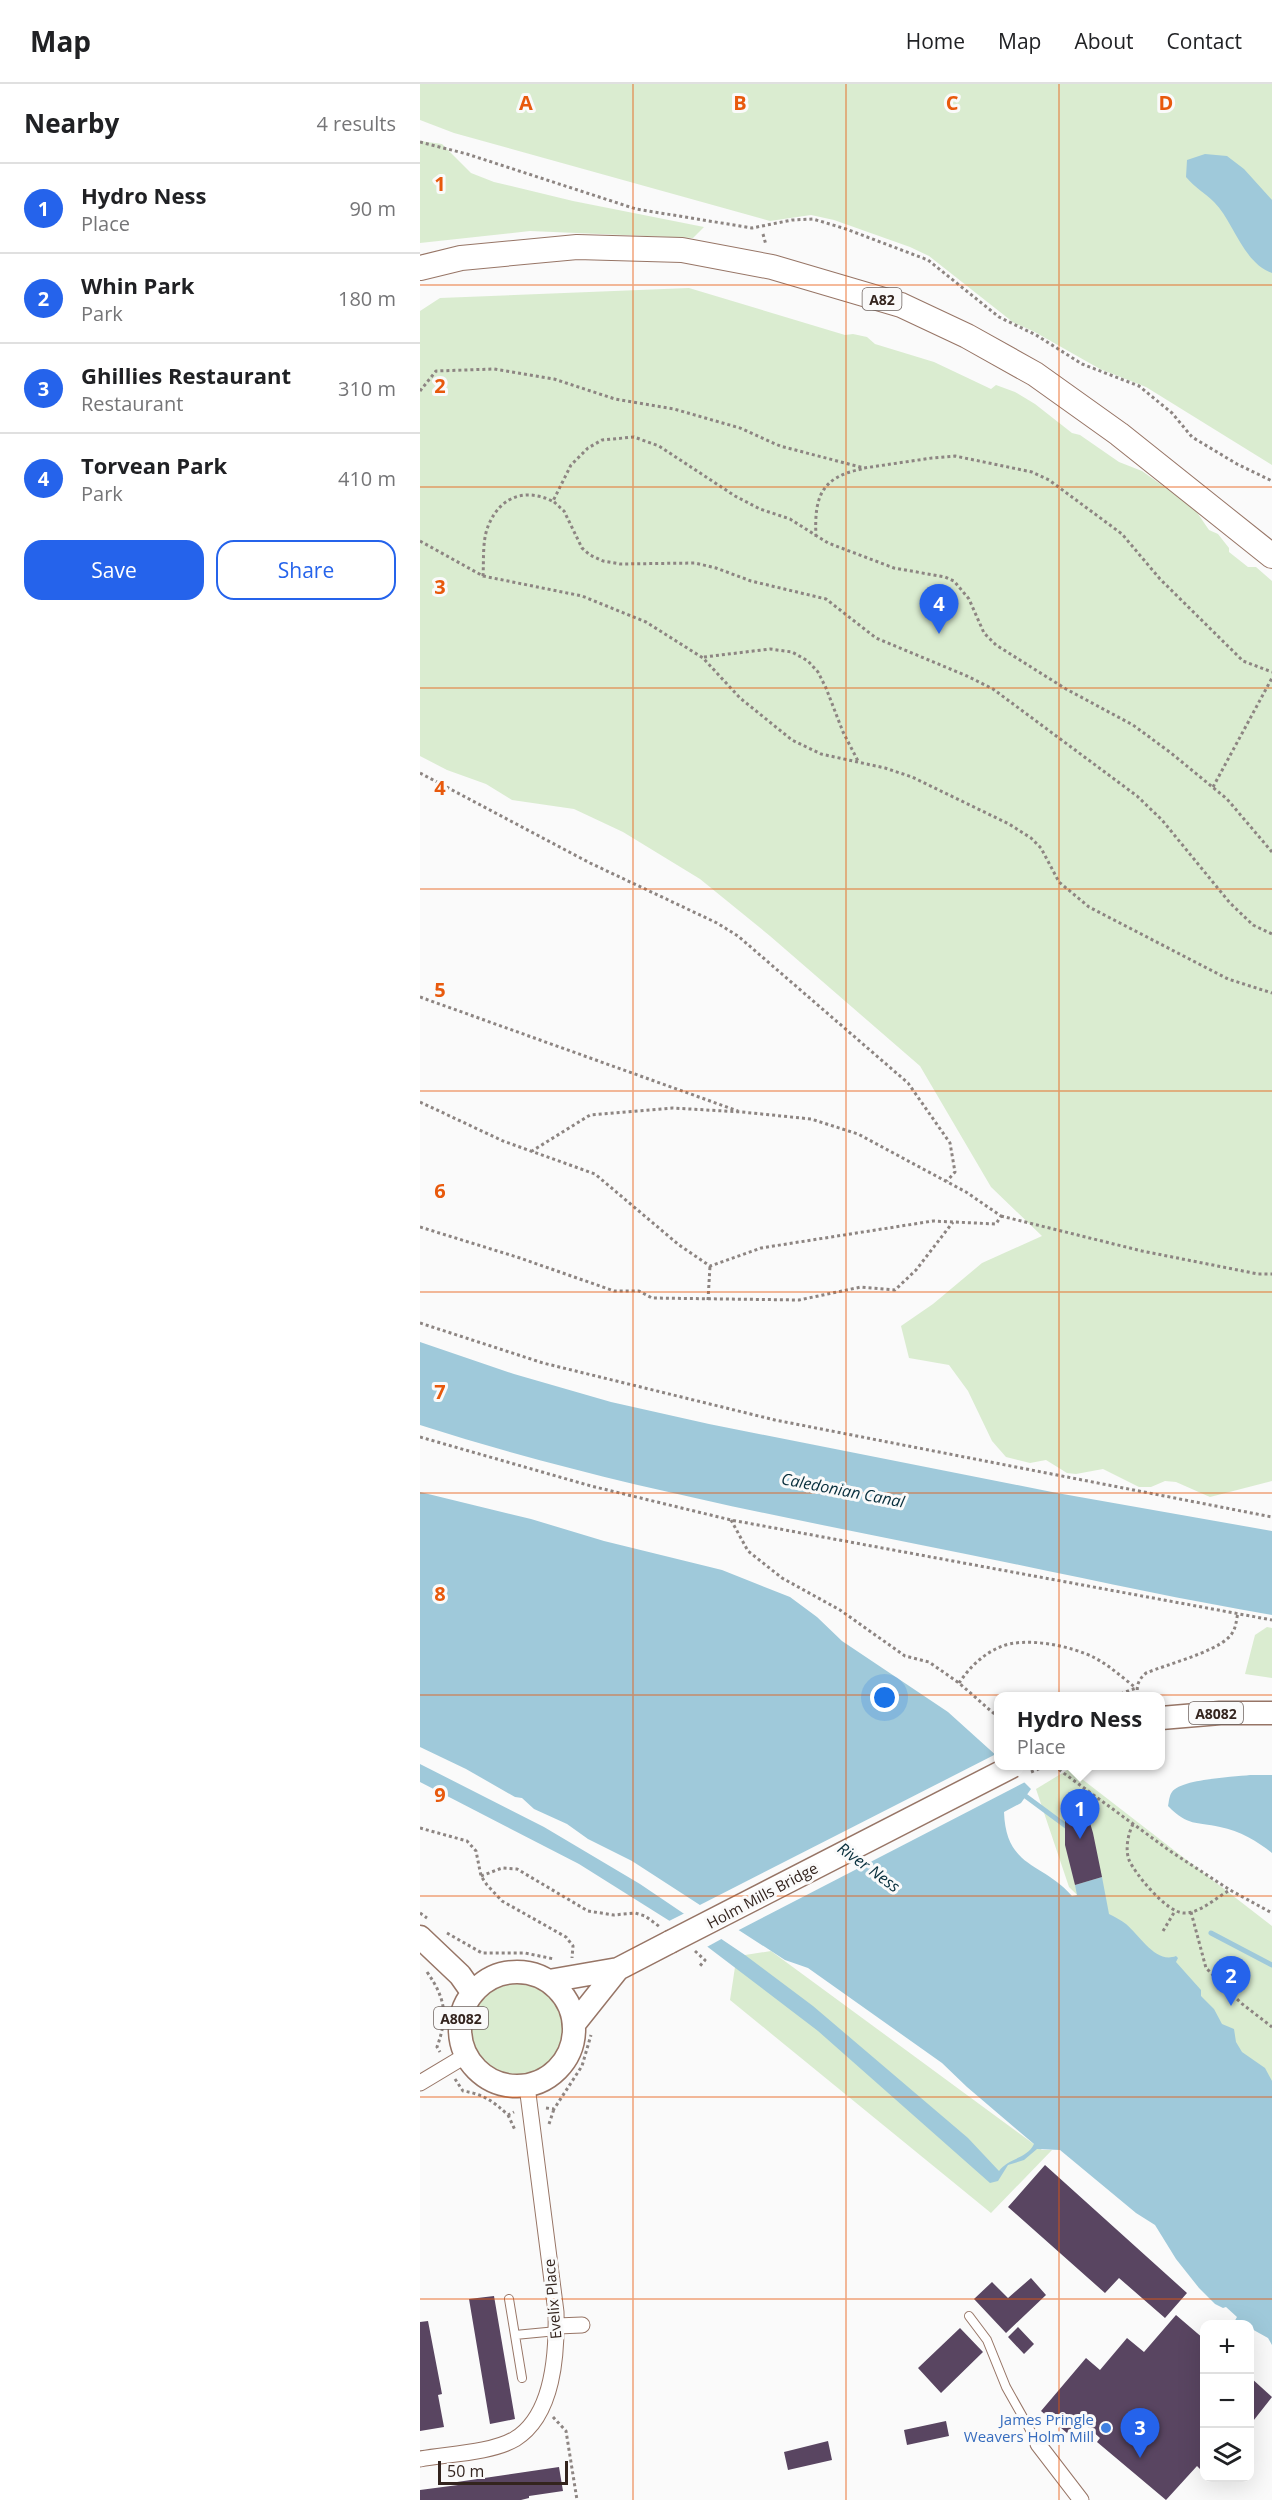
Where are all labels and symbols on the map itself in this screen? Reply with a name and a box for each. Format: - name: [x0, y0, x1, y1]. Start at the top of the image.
- text: A: [519, 89, 533, 116]
- text: B: [733, 89, 747, 116]
- text: C: [946, 89, 959, 116]
- text: D: [1159, 89, 1173, 116]
- text: 1: [434, 170, 446, 197]
- road number: A82: [862, 288, 902, 310]
- text: 2: [434, 372, 446, 399]
- text: 3: [434, 573, 446, 600]
- pin: 4: [920, 584, 958, 634]
- text: 4: [434, 774, 446, 801]
- text: 5: [434, 976, 446, 1003]
- text: 6: [434, 1177, 446, 1204]
- text: 7: [434, 1378, 446, 1405]
- water label: Caledonian Canal: [779, 1467, 907, 1513]
- text: 8: [434, 1580, 446, 1607]
- your location: [870, 1683, 899, 1712]
- road number: A8082: [1189, 1702, 1243, 1724]
- text: 9: [434, 1781, 446, 1808]
- pin: 1: [1060, 1790, 1100, 1839]
- water label: River Ness: [833, 1837, 905, 1897]
- street label: Holm Mills Bridge: [703, 1857, 821, 1933]
- pin: 2: [1212, 1956, 1250, 2006]
- road number: A8082: [434, 2007, 488, 2029]
- street label: Evelix Place: [539, 2258, 565, 2340]
- pin: 3: [1120, 2408, 1160, 2458]
- place label: James Pringle Weavers Holm Mill: [964, 2409, 1094, 2446]
- marker: James Pringle Weavers Holm Mill: [1099, 2421, 1113, 2435]
- scale bar: [438, 2458, 568, 2486]

